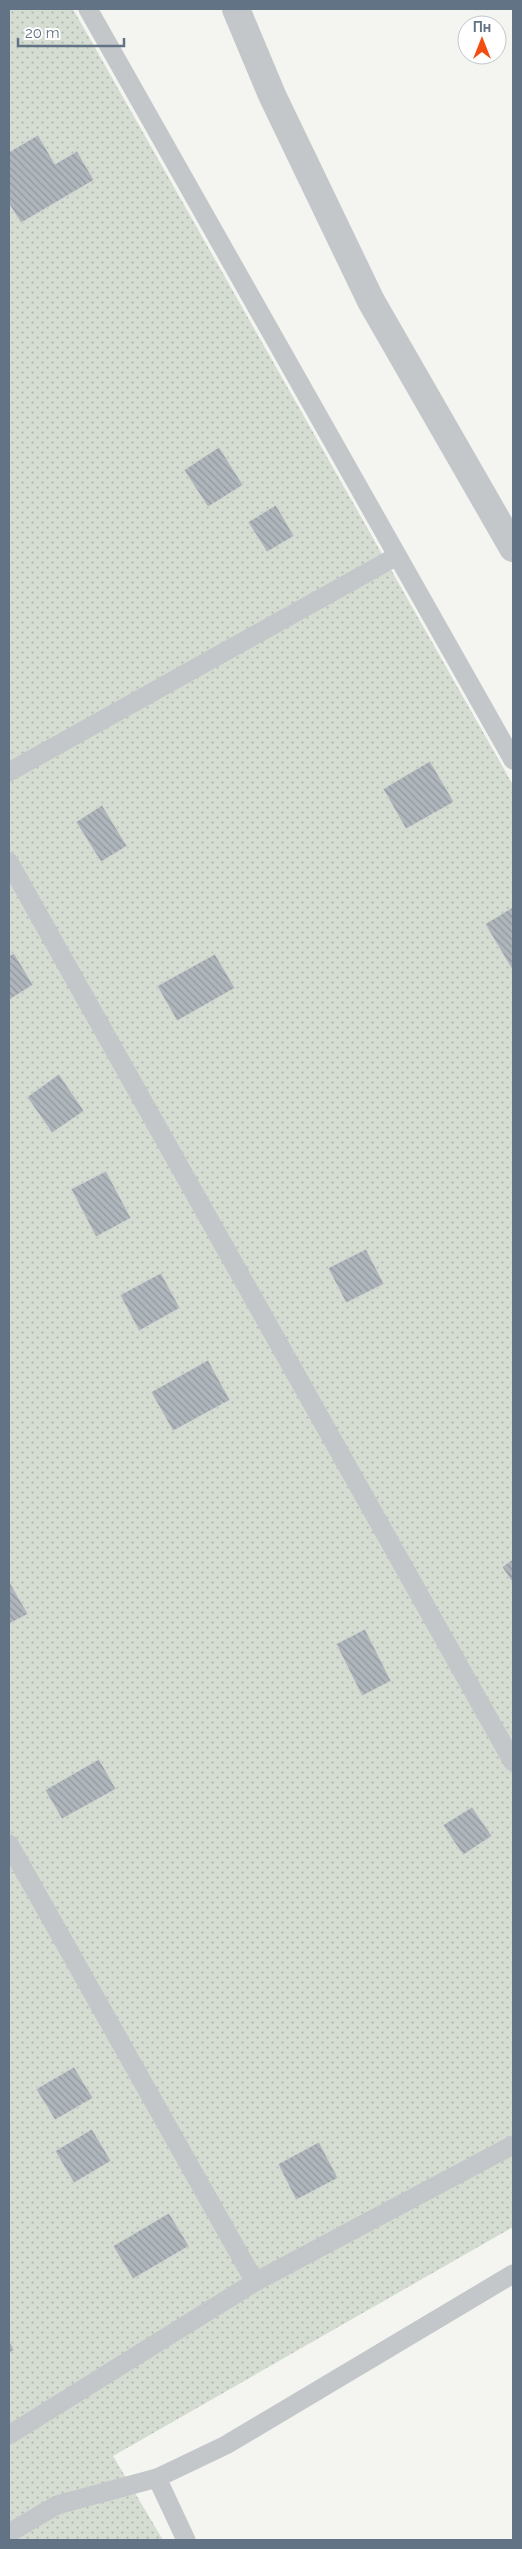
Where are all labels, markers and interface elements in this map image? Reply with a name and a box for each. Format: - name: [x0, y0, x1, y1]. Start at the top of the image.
- scale bar: [18, 15, 124, 47]
- north arrow: [457, 15, 507, 65]
- text: Пн: [473, 19, 491, 35]
- text: 20 m: [25, 24, 60, 42]

